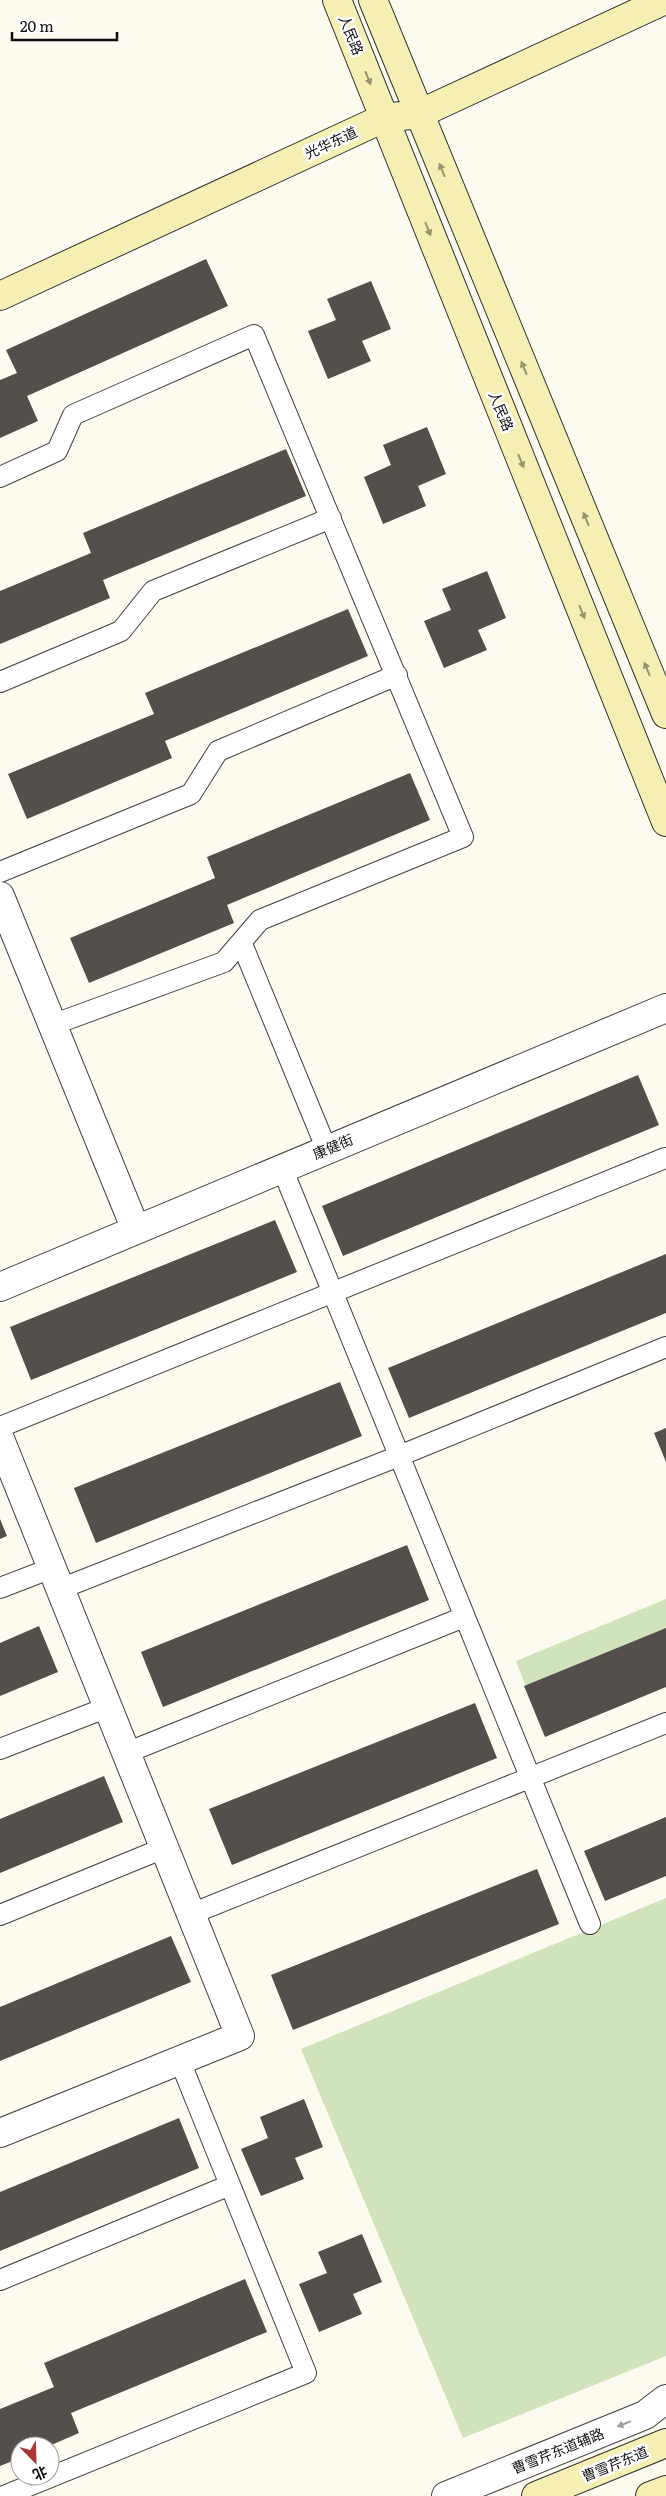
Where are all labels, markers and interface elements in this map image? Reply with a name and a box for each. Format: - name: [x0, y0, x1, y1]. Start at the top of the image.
- scale bar: [12, 10, 118, 42]
- street label: 人民路: [335, 11, 369, 58]
- text: 20 m: [20, 14, 54, 37]
- one-way arrow: [364, 71, 372, 86]
- street label: 光华东道: [301, 121, 360, 163]
- one-way arrow: [438, 162, 445, 177]
- one-way arrow: [425, 221, 433, 236]
- one-way arrow: [520, 360, 528, 375]
- street label: 人民路: [485, 387, 519, 434]
- one-way arrow: [518, 454, 526, 468]
- one-way arrow: [581, 512, 589, 526]
- one-way arrow: [578, 604, 586, 619]
- one-way arrow: [643, 662, 651, 676]
- street label: 康健街: [309, 1129, 356, 1163]
- one-way arrow: [617, 2420, 631, 2428]
- street label: 曹雪芹东道辅路: [508, 2422, 607, 2478]
- north arrow: [10, 2436, 60, 2486]
- street label: 曹雪芹东道: [578, 2441, 651, 2485]
- text: 北: [30, 2462, 51, 2486]

